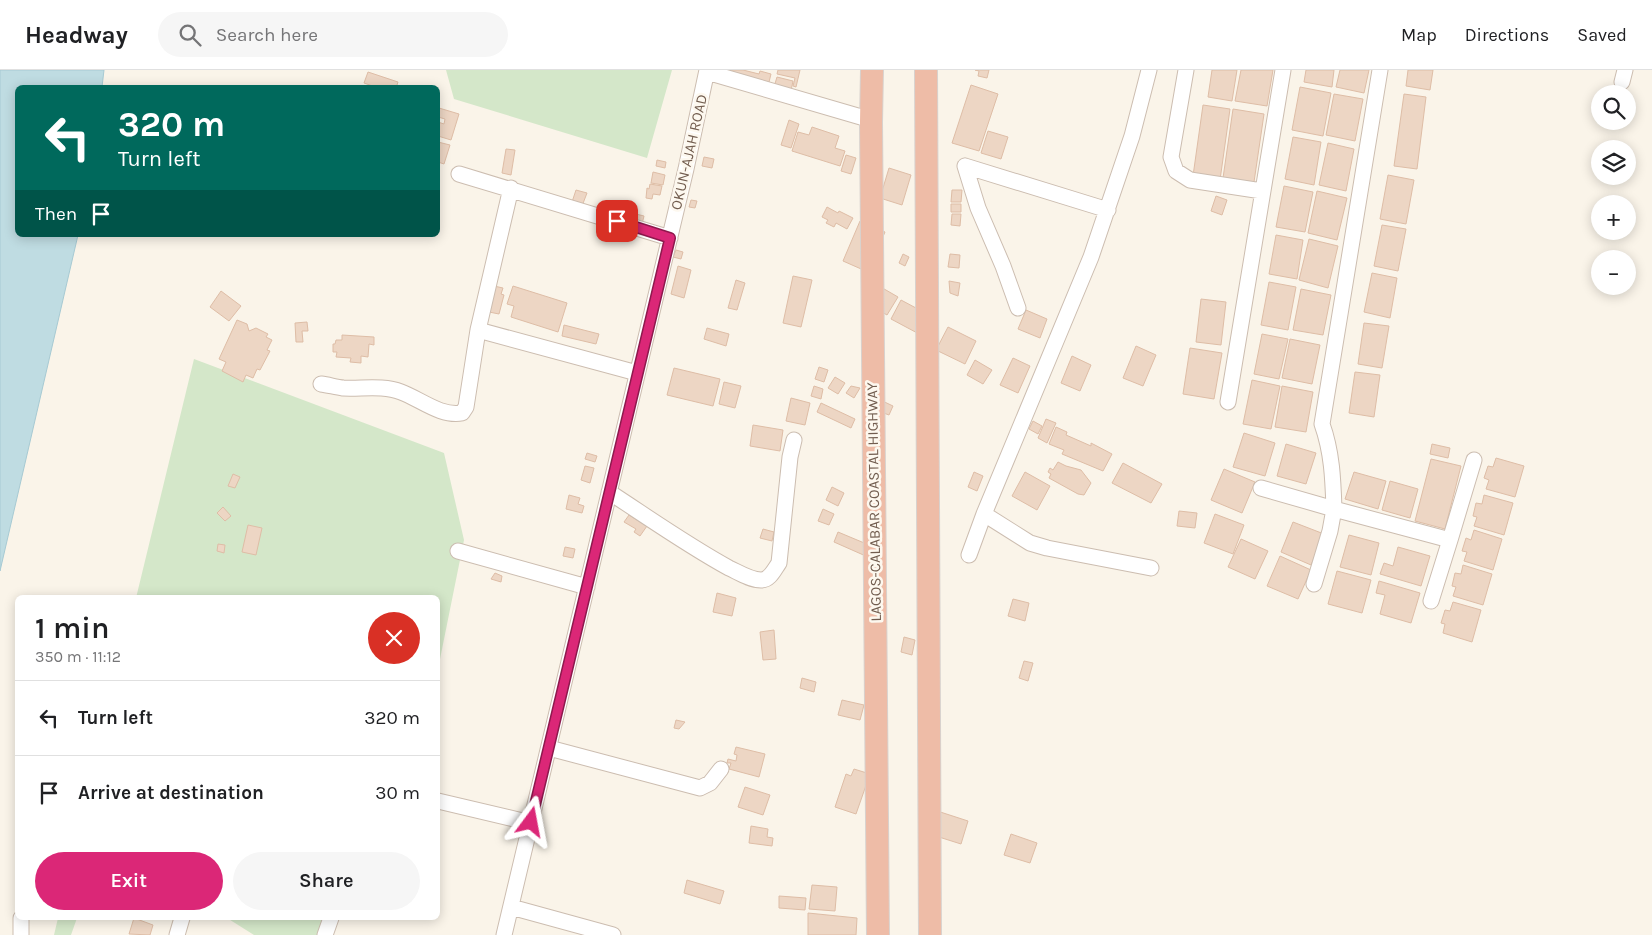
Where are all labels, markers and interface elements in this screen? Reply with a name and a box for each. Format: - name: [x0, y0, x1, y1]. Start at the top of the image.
- search box: [158, 12, 508, 57]
- text: Headway: [25, 21, 128, 49]
- icon: search: [176, 21, 204, 49]
- text: Search here: [216, 24, 318, 46]
- text: Map: [1401, 24, 1437, 46]
- text: Directions: [1465, 24, 1549, 46]
- text: Saved: [1577, 24, 1627, 46]
- map controls: [1591, 85, 1636, 295]
- button: search: [1591, 85, 1636, 130]
- street label: OKUN-AJAH ROAD: [667, 92, 711, 212]
- text: 320 m: [118, 104, 225, 145]
- icon: left: [35, 105, 100, 170]
- button: layers: [1591, 140, 1636, 185]
- text: Turn left: [118, 146, 201, 172]
- button: +: [1591, 195, 1636, 240]
- icon: arrive: [87, 200, 115, 228]
- pin: [596, 200, 638, 242]
- text: Then: [35, 203, 77, 225]
- icon: arrive: [603, 207, 631, 235]
- button: −: [1591, 250, 1636, 295]
- street label: LAGOS-CALABAR COASTAL HIGHWAY: [863, 381, 885, 622]
- text: 1 min: [35, 610, 109, 646]
- button: close: [368, 612, 420, 664]
- text: 350 m · 11:12: [35, 647, 121, 666]
- icon: left: [35, 704, 63, 732]
- text: Turn left: [78, 707, 153, 729]
- text: 320 m: [364, 707, 420, 729]
- icon: arrive: [35, 779, 63, 807]
- text: Arrive at destination: [78, 782, 264, 804]
- text: 30 m: [375, 782, 420, 804]
- position arrow: [504, 795, 556, 847]
- button: Exit: [35, 852, 223, 910]
- button: Share: [233, 852, 420, 910]

